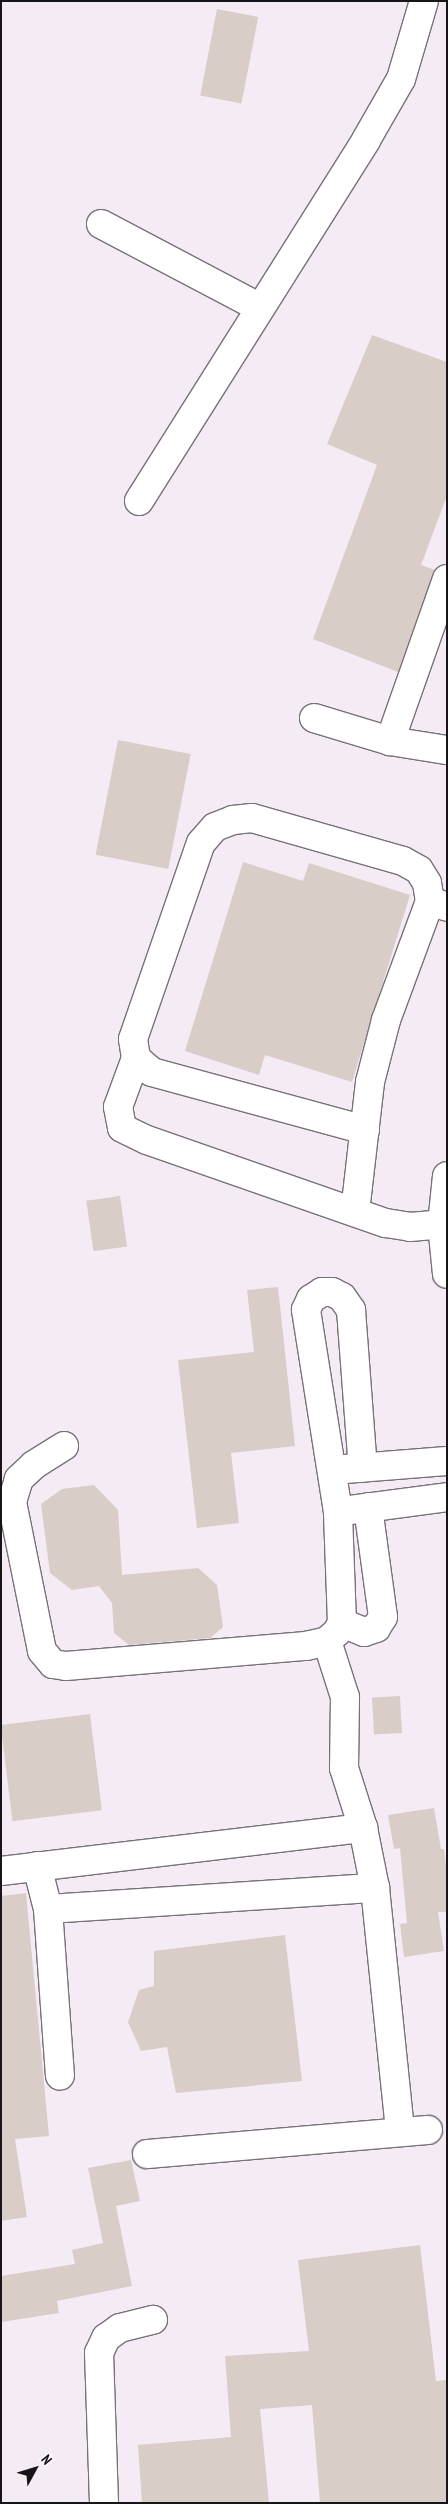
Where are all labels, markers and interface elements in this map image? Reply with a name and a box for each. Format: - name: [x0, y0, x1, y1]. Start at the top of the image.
- north arrow: [10, 2444, 60, 2494]
- text: N: [37, 2451, 56, 2468]

